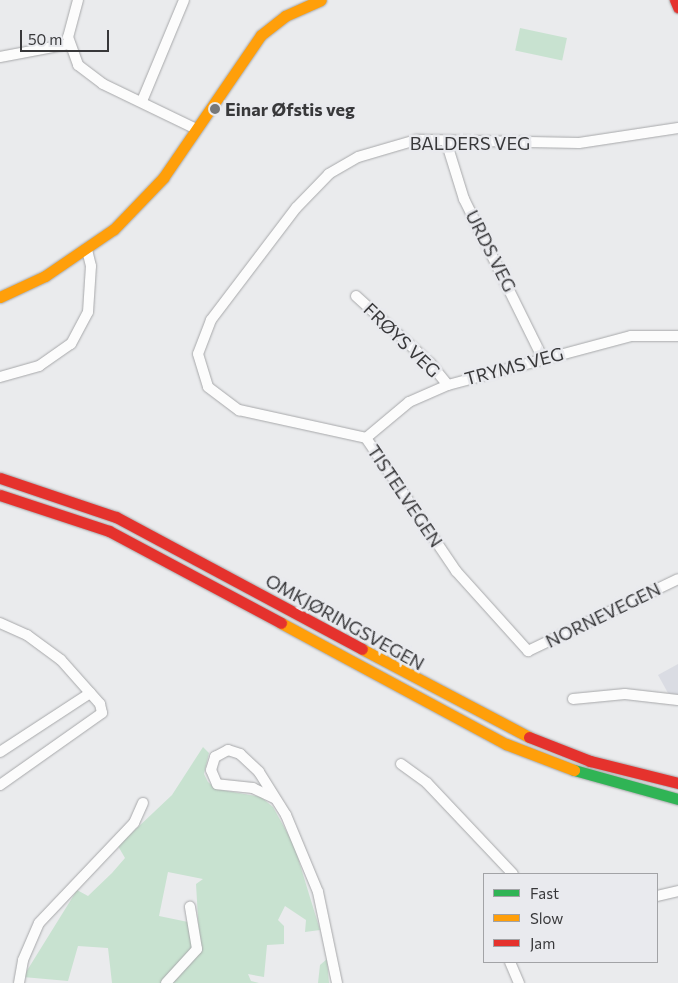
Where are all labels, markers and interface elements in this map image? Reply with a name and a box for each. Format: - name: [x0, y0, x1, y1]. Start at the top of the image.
- scale bar: [22, 20, 111, 52]
- text: 50 m: [28, 30, 62, 48]
- place label: Einar Øfstis veg: [225, 98, 355, 120]
- marker: Einar Øfstis veg: [209, 103, 221, 115]
- street label: BALDERS VEG: [410, 132, 530, 154]
- street label: URDS VEG: [461, 207, 521, 295]
- street label: FRØYS VEG: [359, 298, 445, 382]
- street label: TRYMS VEG: [462, 342, 566, 390]
- street label: TISTELVEGEN: [363, 441, 447, 551]
- street label: OMKJØRINGSVEGEN: [262, 569, 428, 675]
- street label: NORNEVEGEN: [542, 578, 664, 652]
- legend: [483, 873, 658, 963]
- text: Fast: [530, 884, 559, 902]
- text: Slow: [530, 909, 563, 927]
- text: Jam: [530, 934, 555, 952]

